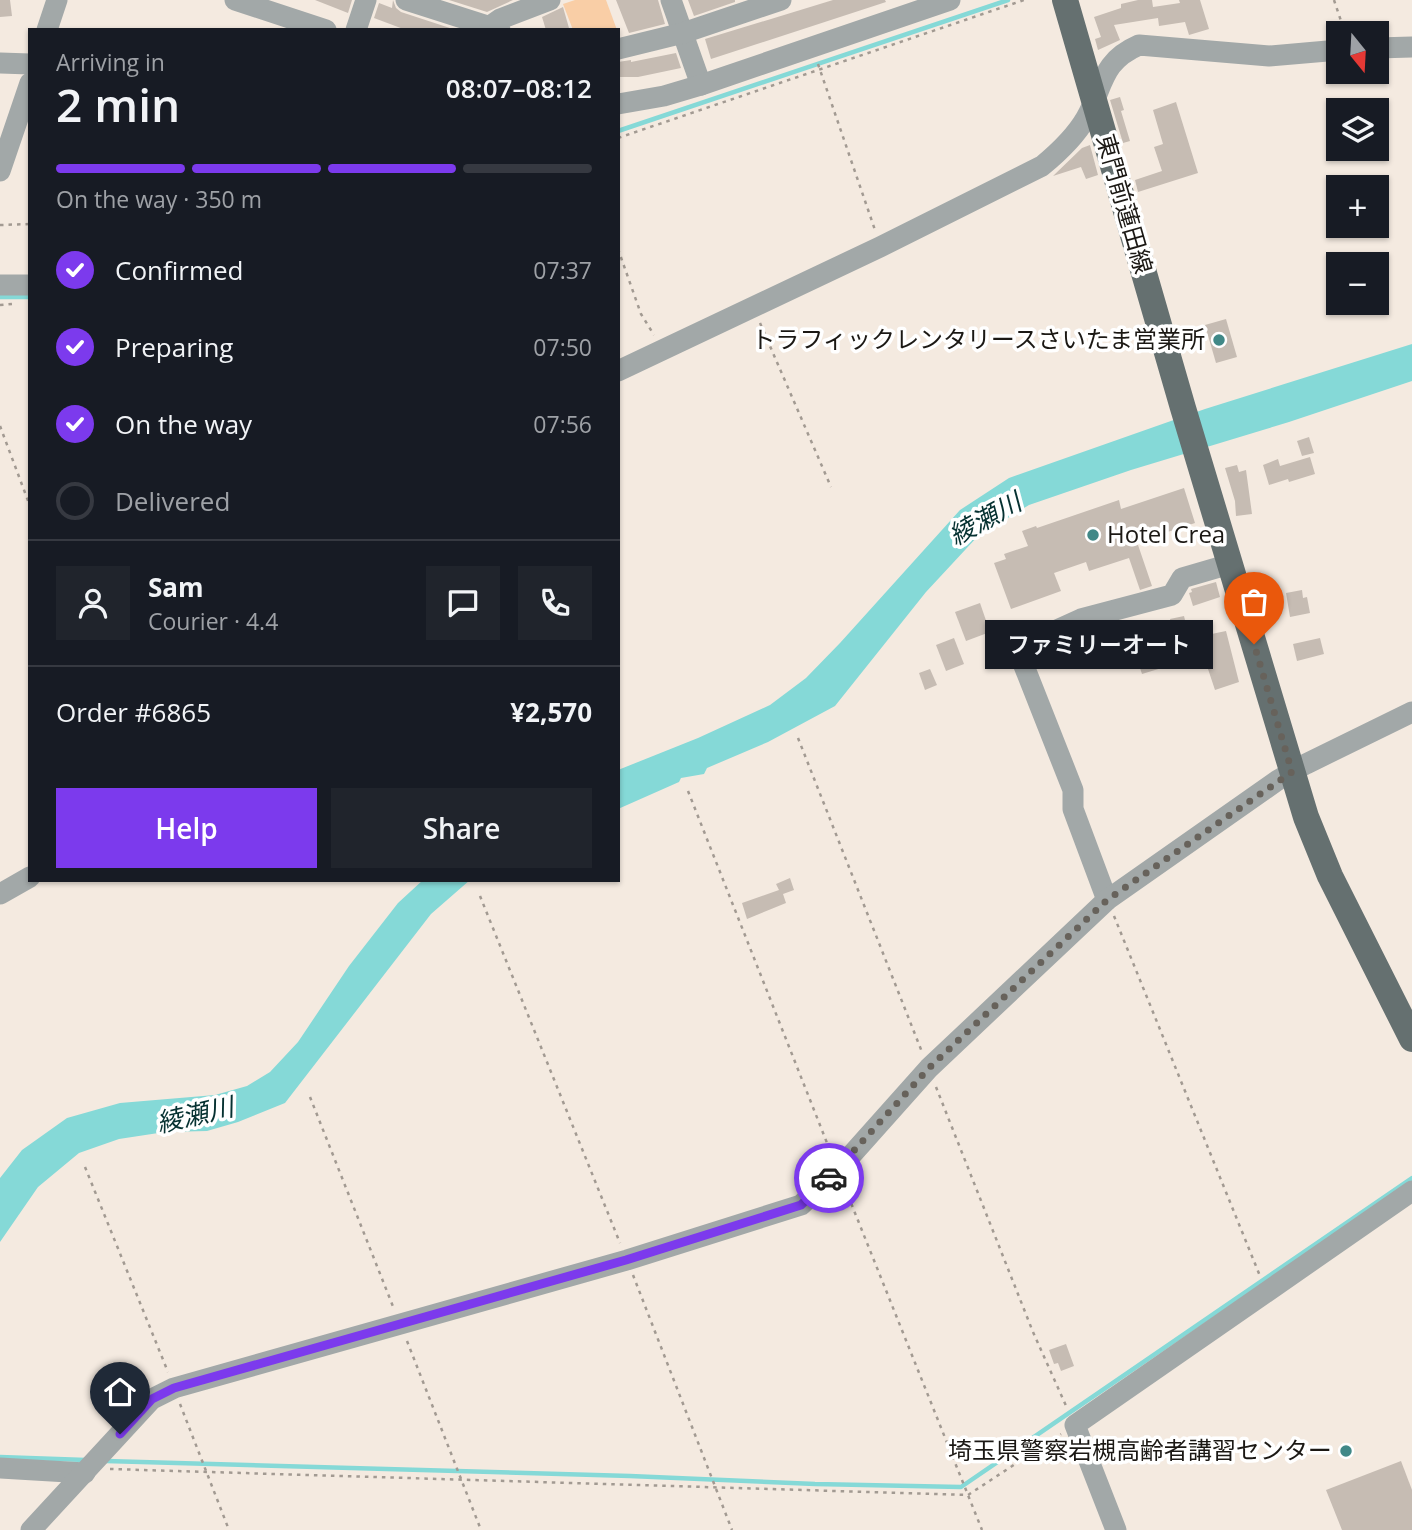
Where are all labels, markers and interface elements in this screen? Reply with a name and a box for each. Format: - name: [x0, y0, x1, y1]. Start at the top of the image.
- north arrow: [1326, 21, 1390, 84]
- map controls: [1326, 21, 1389, 315]
- text: Arriving in: [56, 46, 165, 78]
- text: 08:07–08:12: [446, 70, 592, 106]
- text: 2 min: [56, 73, 180, 135]
- button: layers: [1326, 98, 1389, 161]
- street label: 東門前蓮田線: [1090, 130, 1161, 277]
- button: +: [1326, 175, 1389, 238]
- text: On the way · 350 m: [56, 183, 262, 215]
- icon: check: [56, 251, 94, 289]
- text: Confirmed: [115, 252, 243, 288]
- button: −: [1326, 252, 1389, 315]
- text: 07:37: [533, 254, 592, 286]
- place label: トラフィックレンタリースさいたま営業所: [751, 322, 1205, 355]
- icon: check: [56, 328, 94, 366]
- text: Preparing: [115, 329, 233, 365]
- text: 07:50: [533, 331, 592, 363]
- marker: トラフィックレンタリースさいたま営業所: [1211, 332, 1227, 348]
- icon: check: [56, 405, 94, 443]
- text: On the way: [115, 406, 252, 442]
- text: 07:56: [533, 408, 592, 440]
- water label: 綾瀬川: [942, 482, 1030, 553]
- text: Delivered: [115, 483, 230, 519]
- place label: Hotel Crea: [1107, 517, 1225, 550]
- marker: Hotel Crea: [1085, 527, 1101, 543]
- button: person: [56, 566, 130, 640]
- button: chat: [426, 566, 500, 640]
- button: phone: [518, 566, 592, 640]
- text: Sam: [148, 569, 204, 605]
- pin: [1224, 572, 1284, 644]
- icon: bag: [1235, 583, 1273, 621]
- text: Courier · 4.4: [148, 605, 278, 637]
- callout: ファミリーオート: [984, 620, 1212, 668]
- text: ファミリーオート: [1007, 628, 1191, 660]
- text: Order #6865: [56, 694, 211, 730]
- text: ¥2,570: [510, 694, 592, 730]
- button: Help: [56, 788, 317, 868]
- button: Share: [331, 788, 592, 868]
- water label: 綾瀬川: [153, 1087, 240, 1140]
- courier: [794, 1143, 864, 1213]
- icon: car: [810, 1159, 848, 1197]
- pin: [90, 1362, 150, 1434]
- icon: home: [101, 1373, 139, 1411]
- place label: 埼玉県警察岩槻高齢者講習センター: [948, 1433, 1332, 1466]
- marker: 埼玉県警察岩槻高齢者講習センター: [1338, 1443, 1354, 1459]

